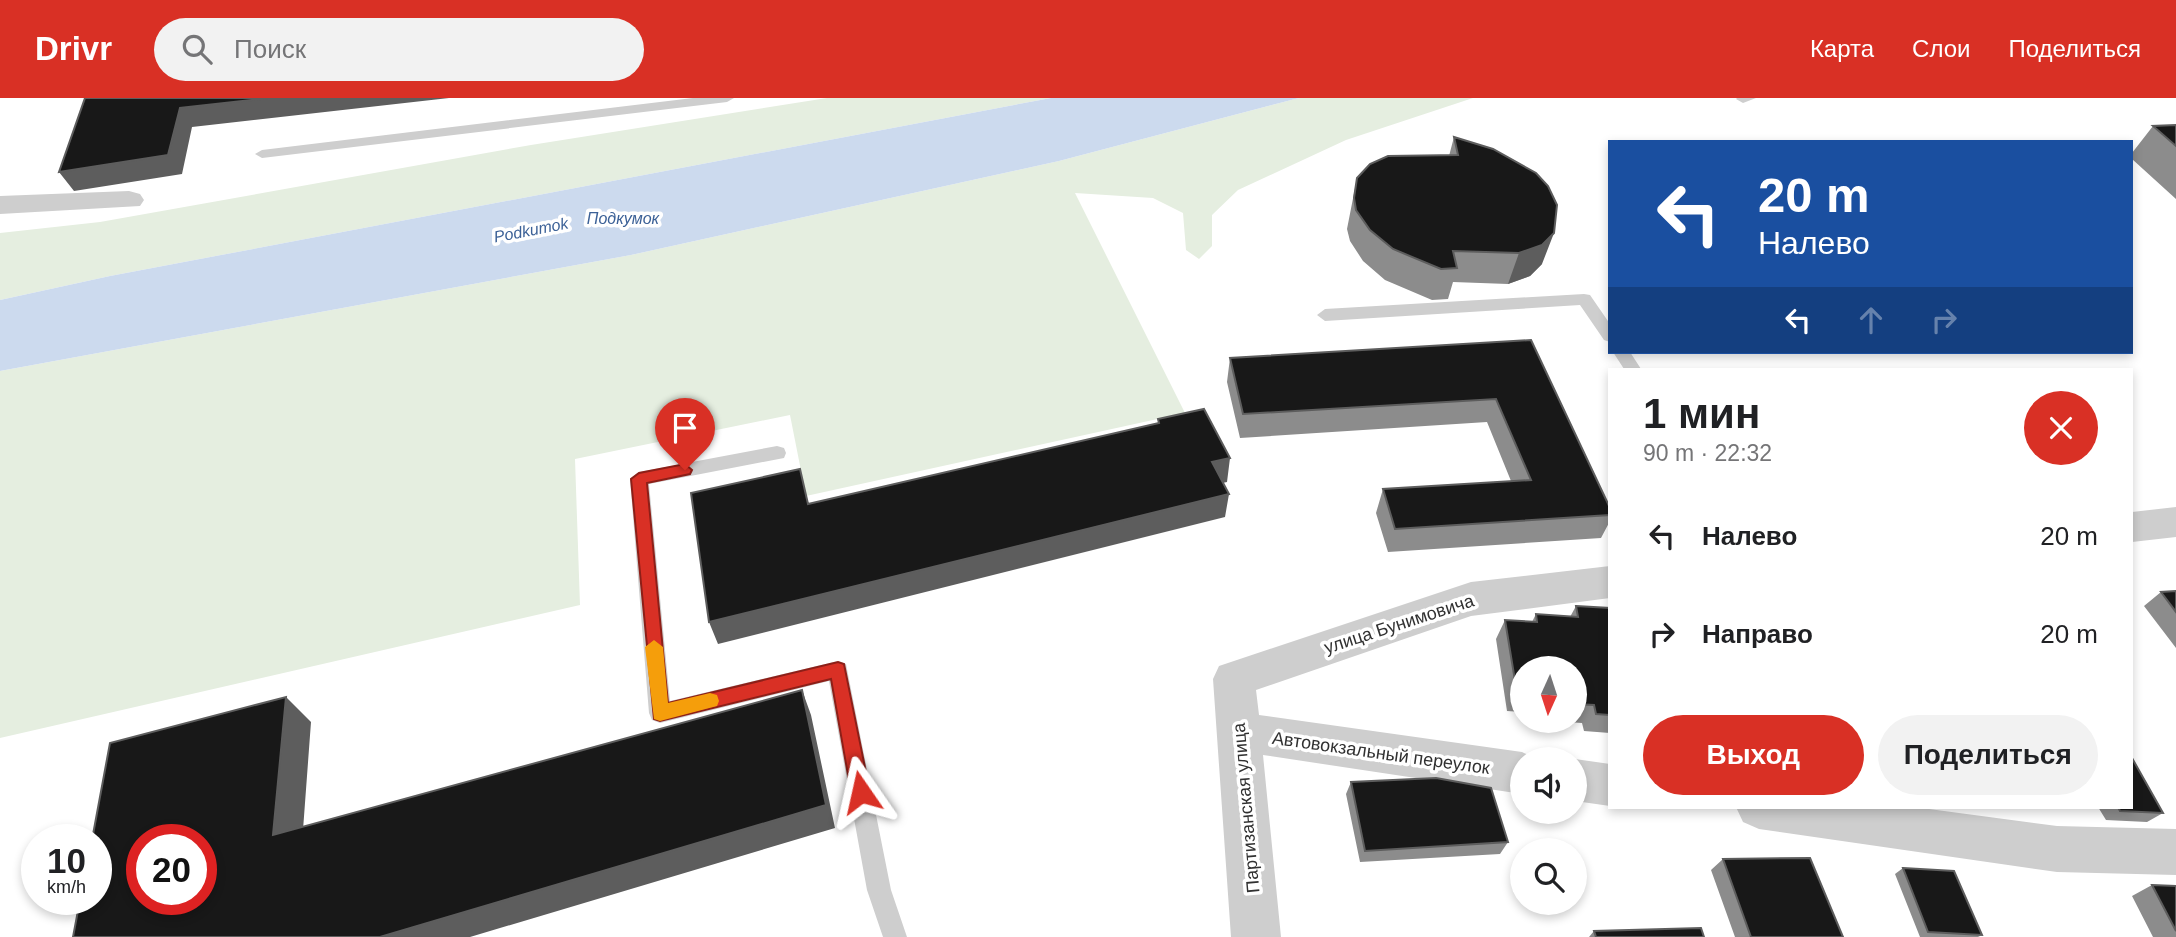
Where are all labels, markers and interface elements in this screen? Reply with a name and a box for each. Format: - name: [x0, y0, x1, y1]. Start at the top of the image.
- search box: [154, 18, 644, 81]
- text: Drivr: [35, 30, 112, 67]
- icon: search: [178, 30, 216, 68]
- text: Поиск: [234, 34, 306, 64]
- text: Карта: [1810, 35, 1874, 62]
- text: Слои: [1912, 35, 1970, 62]
- text: Поделиться: [2008, 35, 2141, 62]
- icon: left: [1643, 168, 1734, 259]
- text: 20 m: [1758, 168, 1870, 222]
- water label: Подкумок: [587, 210, 661, 227]
- water label: Podkumok: [492, 214, 571, 246]
- text: Налево: [1758, 225, 1870, 261]
- icon: left: [1779, 301, 1817, 339]
- icon: ahead: [1852, 301, 1890, 339]
- icon: right: [1925, 301, 1963, 339]
- text: 1 мин: [1643, 390, 1760, 437]
- button: close: [2024, 391, 2098, 465]
- pin: [655, 398, 715, 470]
- icon: arrive: [666, 409, 704, 447]
- text: 90 m · 22:32: [1643, 440, 1772, 466]
- icon: left: [1643, 517, 1681, 555]
- text: Налево: [1702, 521, 1797, 551]
- text: 20 m: [2040, 521, 2098, 551]
- street label: улица Бунимовича: [1322, 590, 1477, 658]
- icon: right: [1643, 615, 1681, 653]
- text: Направо: [1702, 619, 1813, 649]
- text: 20 m: [2040, 619, 2098, 649]
- north arrow: [1510, 656, 1587, 733]
- map controls: [1510, 656, 1587, 915]
- button: Выход: [1643, 715, 1864, 795]
- button: Поделиться: [1878, 715, 2098, 795]
- street label: Партизанская улица: [1229, 721, 1263, 894]
- street label: Автовокзальный переулок: [1271, 728, 1491, 778]
- button: sound: [1510, 747, 1587, 824]
- position arrow: [824, 755, 898, 829]
- speed limit sign: 20: [126, 824, 217, 915]
- button: search: [1510, 838, 1587, 915]
- text: 10: [47, 841, 86, 880]
- text: km/h: [47, 877, 86, 897]

